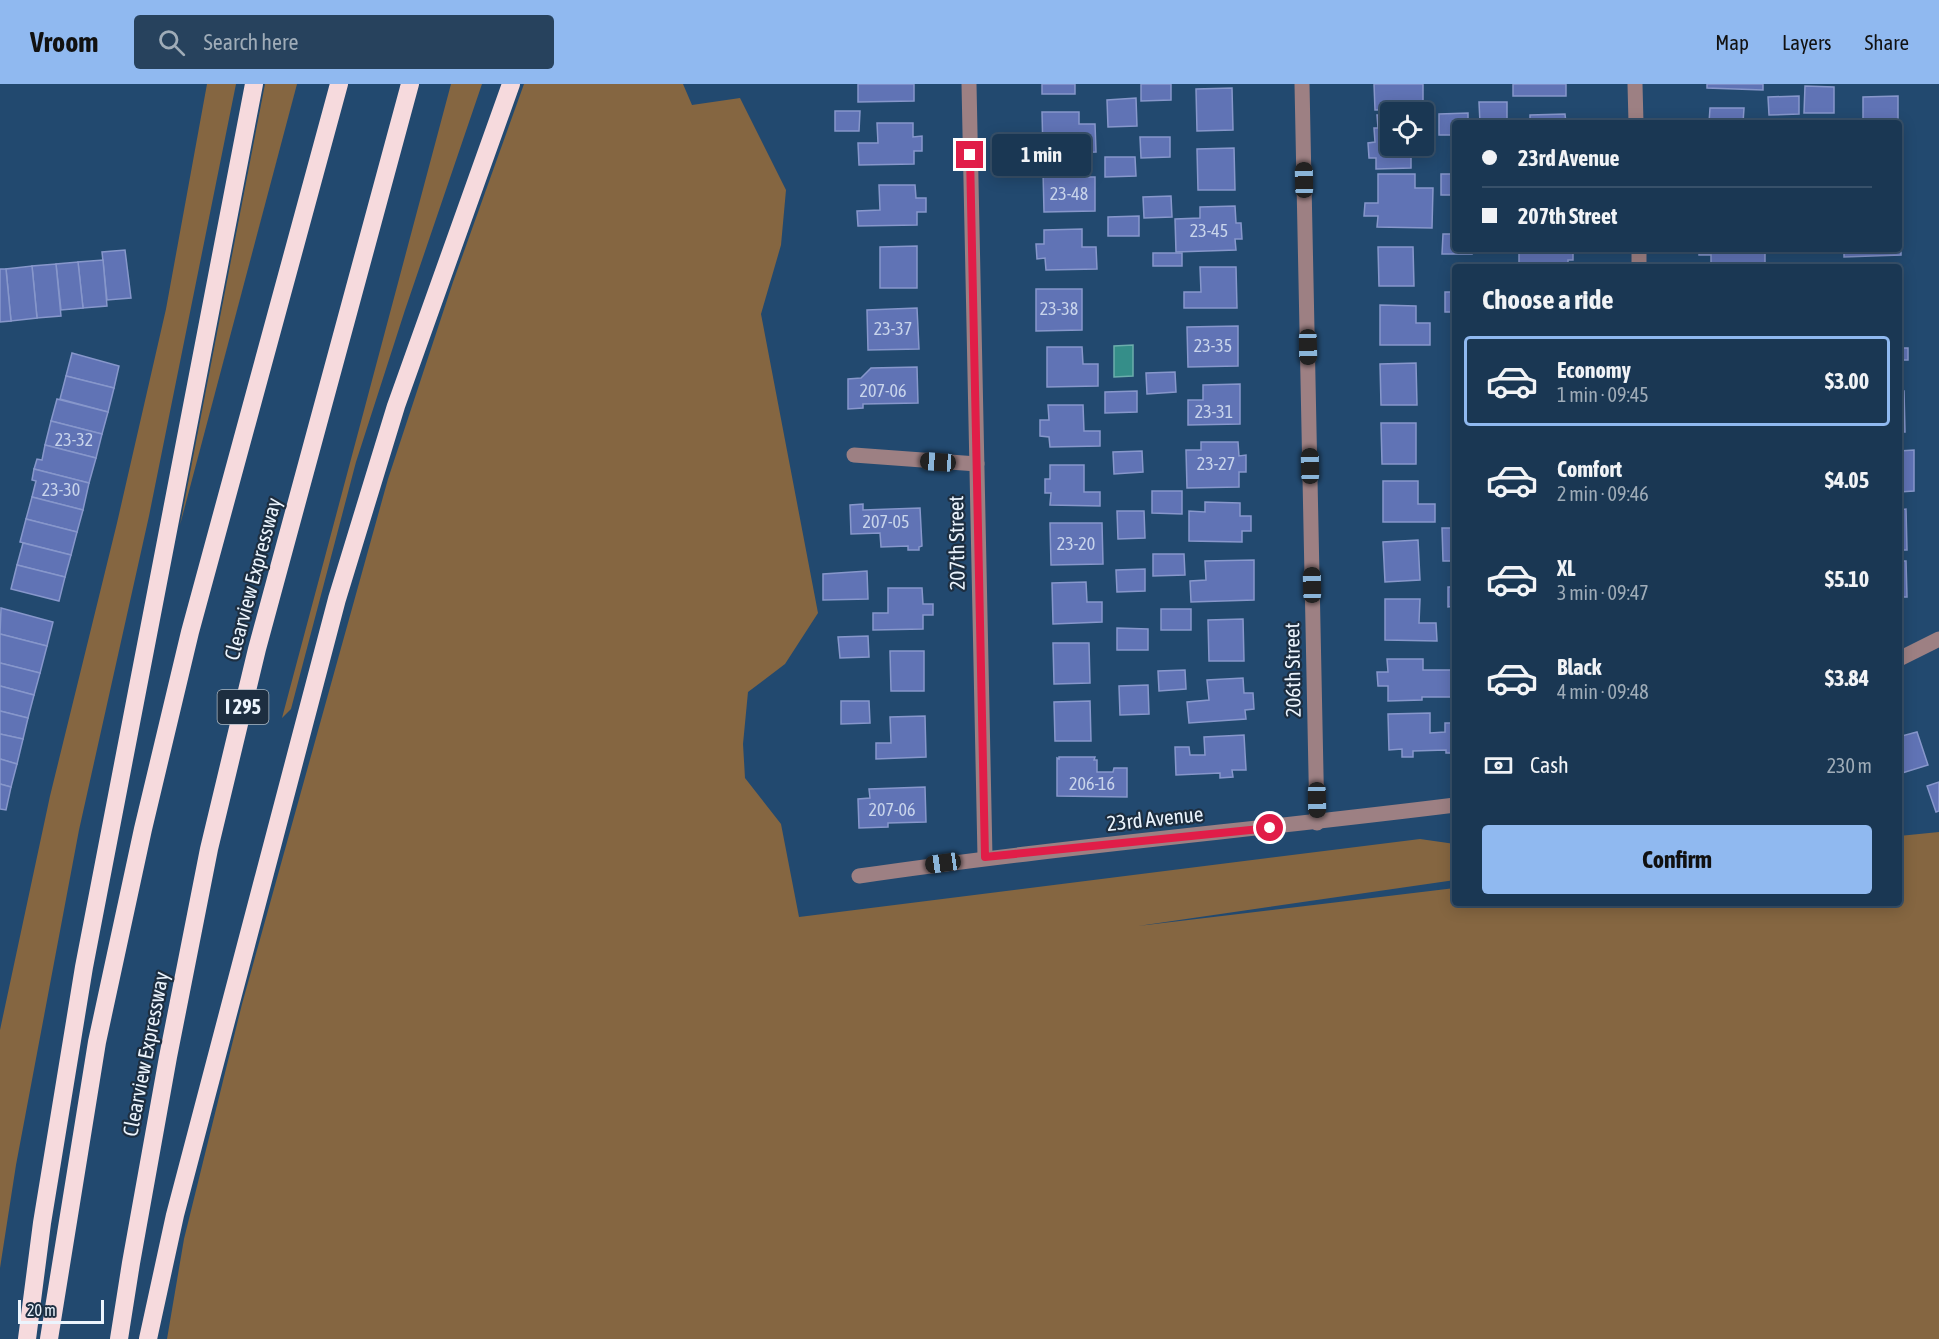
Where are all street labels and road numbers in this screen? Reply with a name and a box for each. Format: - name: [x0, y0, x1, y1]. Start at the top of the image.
- street label: Clearview Expressway: [219, 495, 285, 663]
- street label: 207th Street: [943, 495, 969, 591]
- street label: 206th Street: [1279, 622, 1305, 718]
- road number: I 295: [218, 690, 268, 724]
- street label: 23rd Avenue: [1105, 801, 1204, 835]
- street label: Clearview Expressway: [117, 969, 173, 1138]

